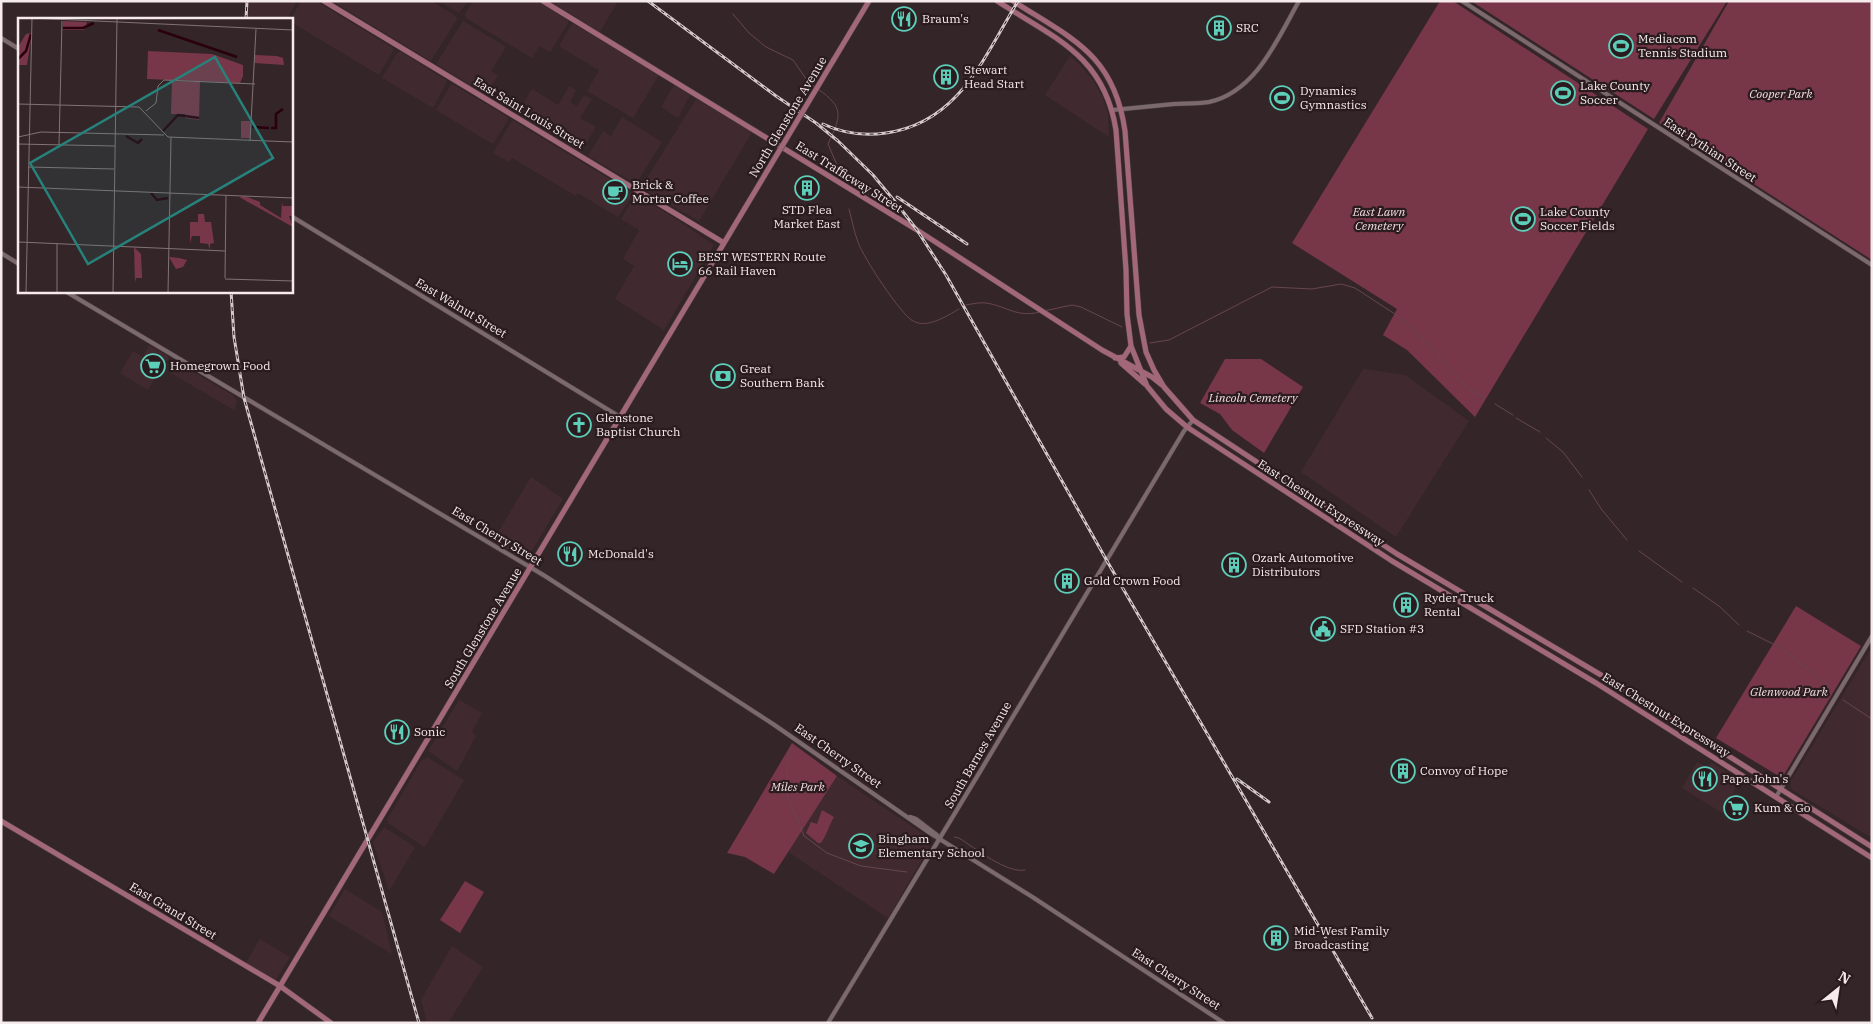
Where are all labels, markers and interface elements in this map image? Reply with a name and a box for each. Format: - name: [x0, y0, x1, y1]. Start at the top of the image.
- restaurant icon: Braum's: [891, 6, 917, 32]
- place label: Braum's: [922, 11, 969, 26]
- building icon: SRC: [1206, 15, 1232, 41]
- inset map: [18, 18, 292, 292]
- place label: SRC: [1236, 20, 1259, 35]
- place label: Mediacom Tennis Stadium: [1638, 31, 1728, 60]
- sports icon: Mediacom Tennis Stadium: [1608, 33, 1634, 59]
- street label: North Glenstone Avenue: [746, 54, 830, 180]
- place label: Stewart Head Start: [964, 62, 1024, 91]
- building icon: Stewart Head Start: [933, 64, 959, 90]
- street label: East Saint Louis Street: [471, 74, 587, 152]
- place label: Lake County Soccer: [1580, 78, 1650, 107]
- sports icon: Lake County Soccer: [1550, 80, 1576, 106]
- place label: Dynamics Gymnastics: [1300, 83, 1367, 112]
- sports icon: Dynamics Gymnastics: [1269, 85, 1295, 111]
- park label: Cooper Park: [1749, 86, 1813, 101]
- street label: East Pythian Street: [1661, 114, 1759, 185]
- street label: East Trafficway Street: [793, 138, 905, 216]
- building icon: STD Flea Market East: [794, 175, 820, 201]
- place label: Brick & Mortar Coffee: [632, 177, 709, 206]
- cafe icon: Brick & Mortar Coffee: [602, 179, 628, 205]
- place label: STD Flea Market East: [774, 202, 840, 231]
- park label: East Lawn Cemetery: [1352, 204, 1406, 233]
- place label: Lake County Soccer Fields: [1540, 204, 1615, 233]
- sports icon: Lake County Soccer Fields: [1510, 206, 1536, 232]
- place label: BEST WESTERN Route 66 Rail Haven: [698, 249, 826, 278]
- hotel icon: BEST WESTERN Route 66 Rail Haven: [667, 251, 693, 277]
- street label: East Walnut Street: [413, 274, 510, 341]
- supermarket icon: Homegrown Food: [140, 353, 166, 379]
- place label: Homegrown Food: [170, 358, 271, 373]
- place label: Great Southern Bank: [740, 361, 824, 390]
- bank icon: Great Southern Bank: [710, 363, 736, 389]
- park label: Lincoln Cemetery: [1208, 390, 1299, 405]
- place label: Glenstone Baptist Church: [596, 410, 681, 439]
- church icon: Glenstone Baptist Church: [566, 412, 592, 438]
- street label: East Chestnut Expressway: [1255, 456, 1388, 550]
- street label: East Cherry Street: [449, 503, 545, 568]
- restaurant icon: McDonald's: [557, 541, 583, 567]
- place label: McDonald's: [588, 546, 654, 561]
- place label: Ozark Automotive Distributors: [1252, 550, 1354, 579]
- building icon: Ozark Automotive Distributors: [1221, 552, 1247, 578]
- street label: South Glenstone Avenue: [441, 565, 525, 691]
- building icon: Gold Crown Food: [1054, 568, 1080, 594]
- place label: Gold Crown Food: [1084, 573, 1181, 588]
- place label: Ryder Truck Rental: [1424, 590, 1494, 619]
- building icon: Ryder Truck Rental: [1393, 592, 1419, 618]
- public building icon: SFD Station #3: [1310, 616, 1336, 642]
- place label: SFD Station #3: [1340, 621, 1424, 636]
- street label: East Chestnut Expressway: [1600, 669, 1734, 760]
- park label: Glenwood Park: [1750, 684, 1829, 699]
- street label: South Barnes Avenue: [941, 699, 1014, 811]
- restaurant icon: Sonic: [384, 719, 410, 745]
- street label: East Cherry Street: [792, 720, 885, 791]
- place label: Sonic: [414, 724, 445, 739]
- building icon: Convoy of Hope: [1390, 758, 1416, 784]
- place label: Convoy of Hope: [1420, 763, 1508, 778]
- restaurant icon: Papa John's: [1692, 766, 1718, 792]
- place label: Papa John's: [1722, 771, 1788, 786]
- park label: Miles Park: [770, 779, 826, 794]
- supermarket icon: Kum & Go: [1723, 795, 1749, 821]
- place label: Kum & Go: [1754, 800, 1811, 815]
- place label: Bingham Elementary School: [878, 831, 985, 860]
- school or university icon: Bingham Elementary School: [848, 833, 874, 859]
- street label: East Grand Street: [127, 879, 220, 942]
- place label: Mid-West Family Broadcasting: [1294, 923, 1390, 952]
- building icon: Mid-West Family Broadcasting: [1263, 925, 1289, 951]
- street label: East Cherry Street: [1129, 944, 1223, 1013]
- north arrow: [1813, 964, 1863, 1014]
- text: N: [1835, 967, 1854, 988]

